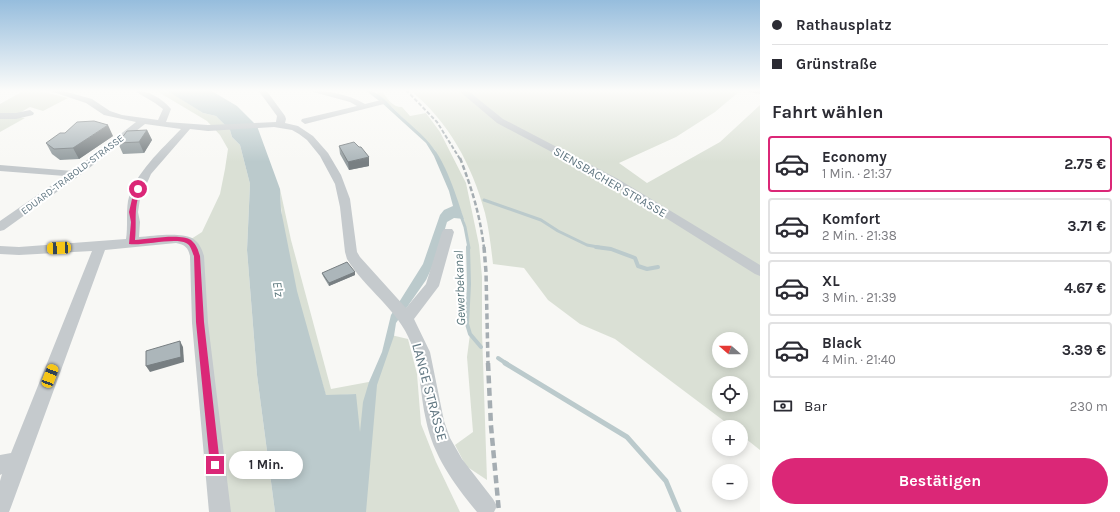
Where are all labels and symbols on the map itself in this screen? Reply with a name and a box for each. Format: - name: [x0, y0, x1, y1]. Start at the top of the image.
- street label: EDUARD-TRABOLD-STRASSE: [19, 132, 126, 217]
- street label: SIENSBACHER STRASSE: [551, 144, 669, 220]
- route start: [129, 180, 147, 198]
- car: [47, 241, 71, 255]
- water label: Gewerbekanal: [451, 250, 468, 326]
- water label: Elz: [270, 280, 287, 298]
- north arrow: [712, 332, 748, 368]
- street label: LANGE STRASSE: [408, 341, 451, 443]
- car: [40, 363, 60, 389]
- callout: 1 Min.: [229, 451, 303, 479]
- route end: [206, 456, 224, 474]

